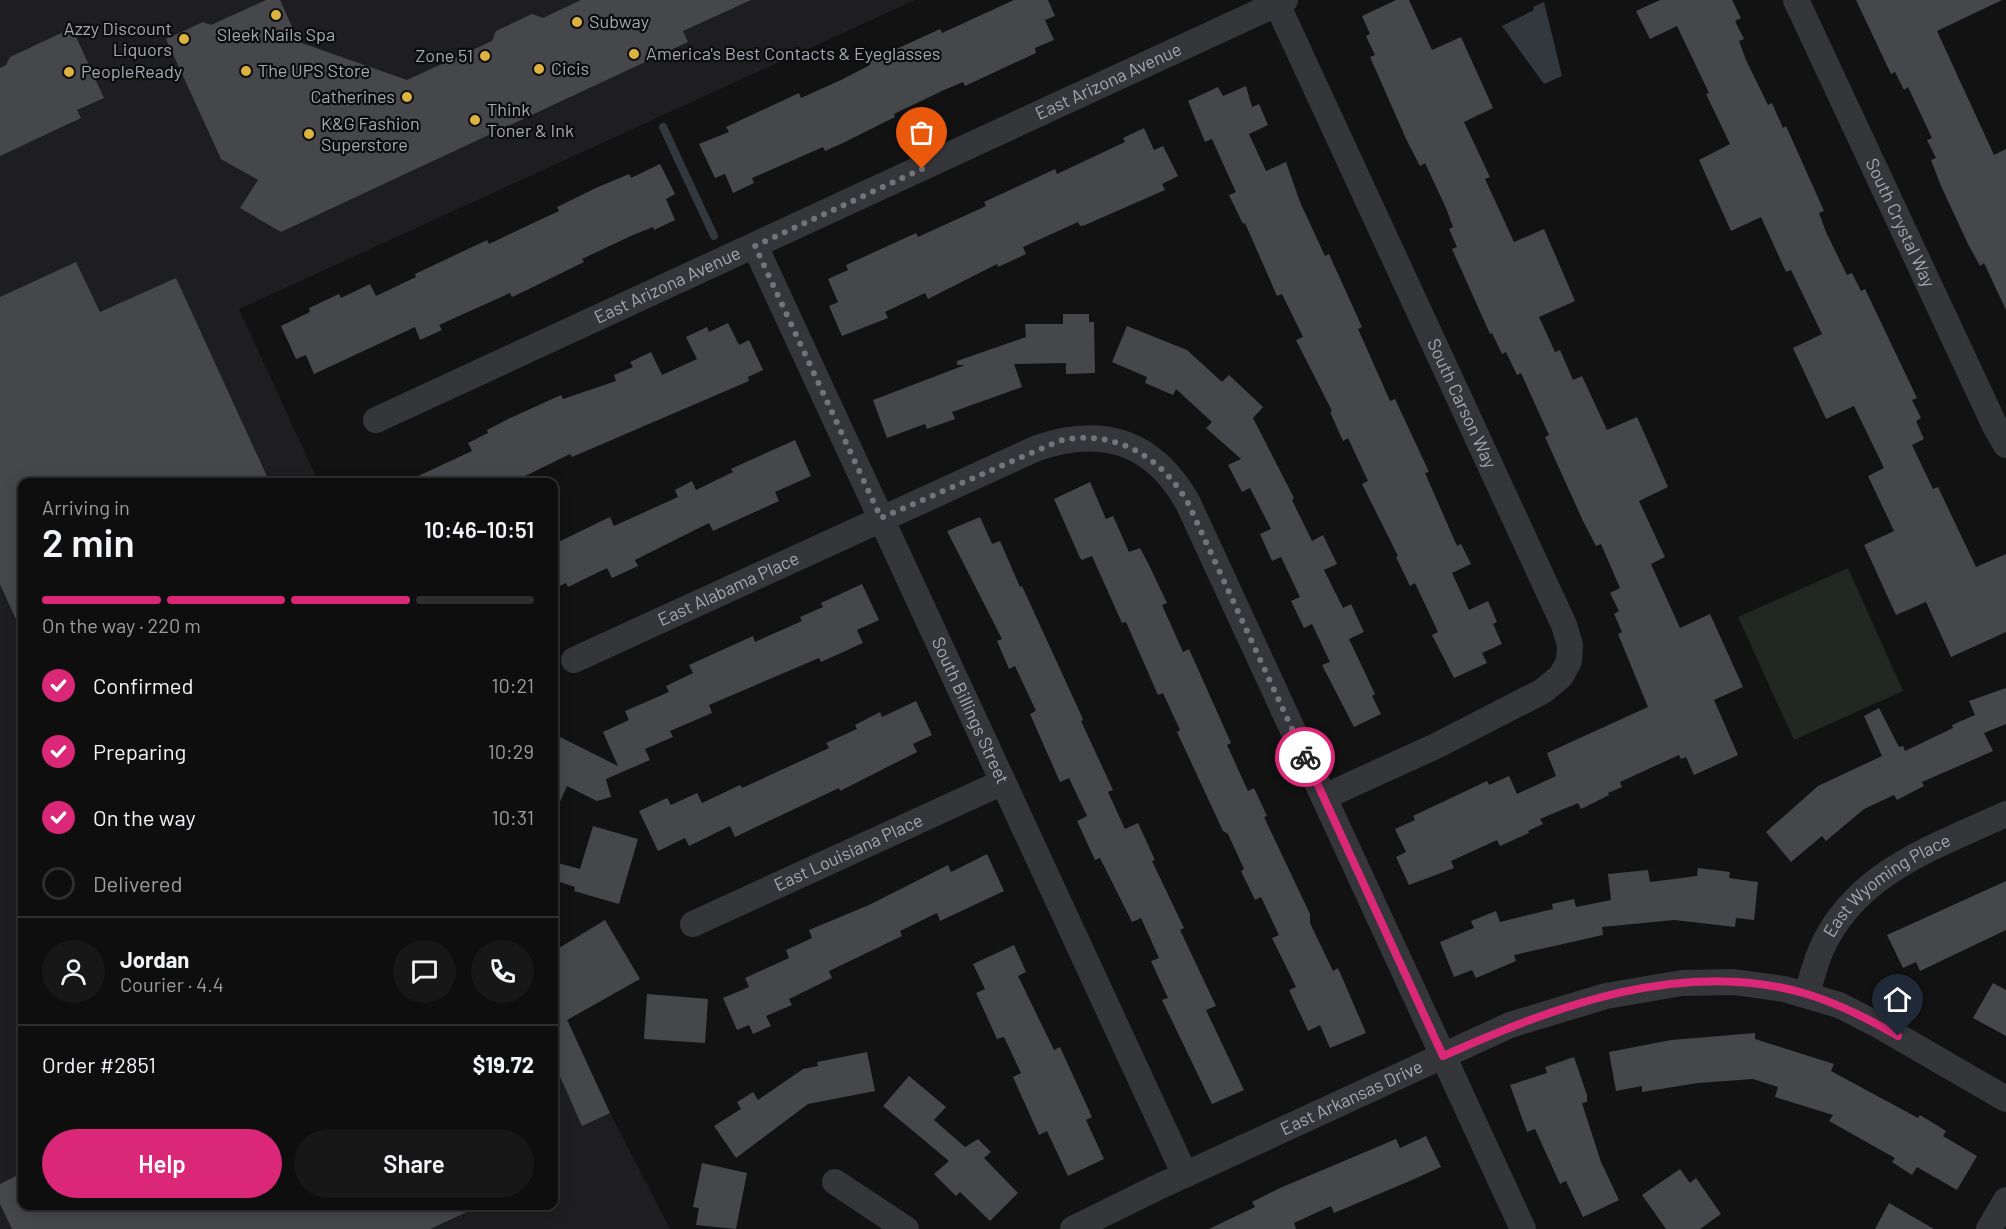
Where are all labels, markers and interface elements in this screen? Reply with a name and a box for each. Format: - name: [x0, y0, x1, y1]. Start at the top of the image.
- marker: Sleek Nails Spa: [269, 8, 283, 22]
- place label: Subway: [589, 10, 649, 32]
- marker: Subway: [570, 15, 584, 29]
- place label: Azzy Discount Liquors: [64, 17, 172, 60]
- place label: Sleek Nails Spa: [217, 23, 335, 45]
- marker: Azzy Discount Liquors: [177, 32, 191, 46]
- street label: East Arizona Avenue: [1032, 37, 1185, 124]
- place label: America's Best Contacts & Eyeglasses: [646, 42, 941, 64]
- place label: Zone 51: [415, 44, 473, 66]
- marker: America's Best Contacts & Eyeglasses: [627, 47, 641, 61]
- marker: Zone 51: [478, 49, 492, 63]
- place label: Cicis: [551, 57, 589, 79]
- place label: The UPS Store: [258, 59, 370, 81]
- place label: PeopleReady: [81, 60, 182, 82]
- marker: Cicis: [532, 62, 546, 76]
- marker: The UPS Store: [239, 64, 253, 78]
- marker: PeopleReady: [62, 65, 76, 79]
- place label: Catherines: [311, 85, 395, 107]
- marker: Catherines: [400, 90, 414, 104]
- place label: Think Toner & Ink: [487, 98, 574, 141]
- pin: [896, 107, 947, 169]
- place label: K&G Fashion Superstore: [321, 112, 420, 155]
- marker: Think Toner & Ink: [468, 113, 482, 127]
- icon: bag: [905, 116, 938, 149]
- marker: K&G Fashion Superstore: [302, 127, 316, 141]
- street label: South Crystal Way: [1861, 154, 1941, 291]
- street label: East Arizona Avenue: [590, 241, 744, 328]
- street label: South Carson Way: [1423, 335, 1502, 471]
- text: Arriving in: [42, 495, 130, 519]
- text: 10:46–10:51: [424, 516, 534, 542]
- text: 2 min: [42, 518, 135, 565]
- street label: East Alabama Place: [654, 546, 802, 630]
- text: On the way · 220 m: [42, 613, 201, 637]
- street label: South Billings Street: [928, 633, 1014, 787]
- icon: check: [42, 669, 75, 702]
- text: Confirmed: [93, 672, 193, 698]
- text: 10:21: [491, 673, 534, 697]
- courier: [1275, 727, 1335, 787]
- icon: check: [42, 735, 75, 768]
- text: Preparing: [93, 738, 186, 764]
- text: 10:29: [488, 739, 534, 763]
- icon: bike: [1289, 741, 1322, 774]
- icon: check: [42, 801, 75, 834]
- text: On the way: [93, 804, 196, 830]
- text: 10:31: [492, 805, 534, 829]
- street label: East Louisiana Place: [770, 808, 926, 895]
- street label: East Wyoming Place: [1818, 828, 1954, 941]
- text: Delivered: [93, 870, 182, 896]
- button: person: [42, 940, 105, 1003]
- button: chat: [393, 940, 456, 1003]
- button: phone: [471, 940, 534, 1003]
- text: Jordan: [120, 946, 189, 972]
- text: Courier · 4.4: [120, 972, 224, 996]
- pin: [1872, 974, 1923, 1036]
- icon: home: [1881, 983, 1914, 1016]
- text: Order #2851: [42, 1051, 156, 1077]
- text: $19.72: [473, 1051, 534, 1077]
- street label: East Arkansas Drive: [1277, 1055, 1426, 1139]
- button: Help: [42, 1129, 282, 1198]
- button: Share: [294, 1129, 534, 1198]

